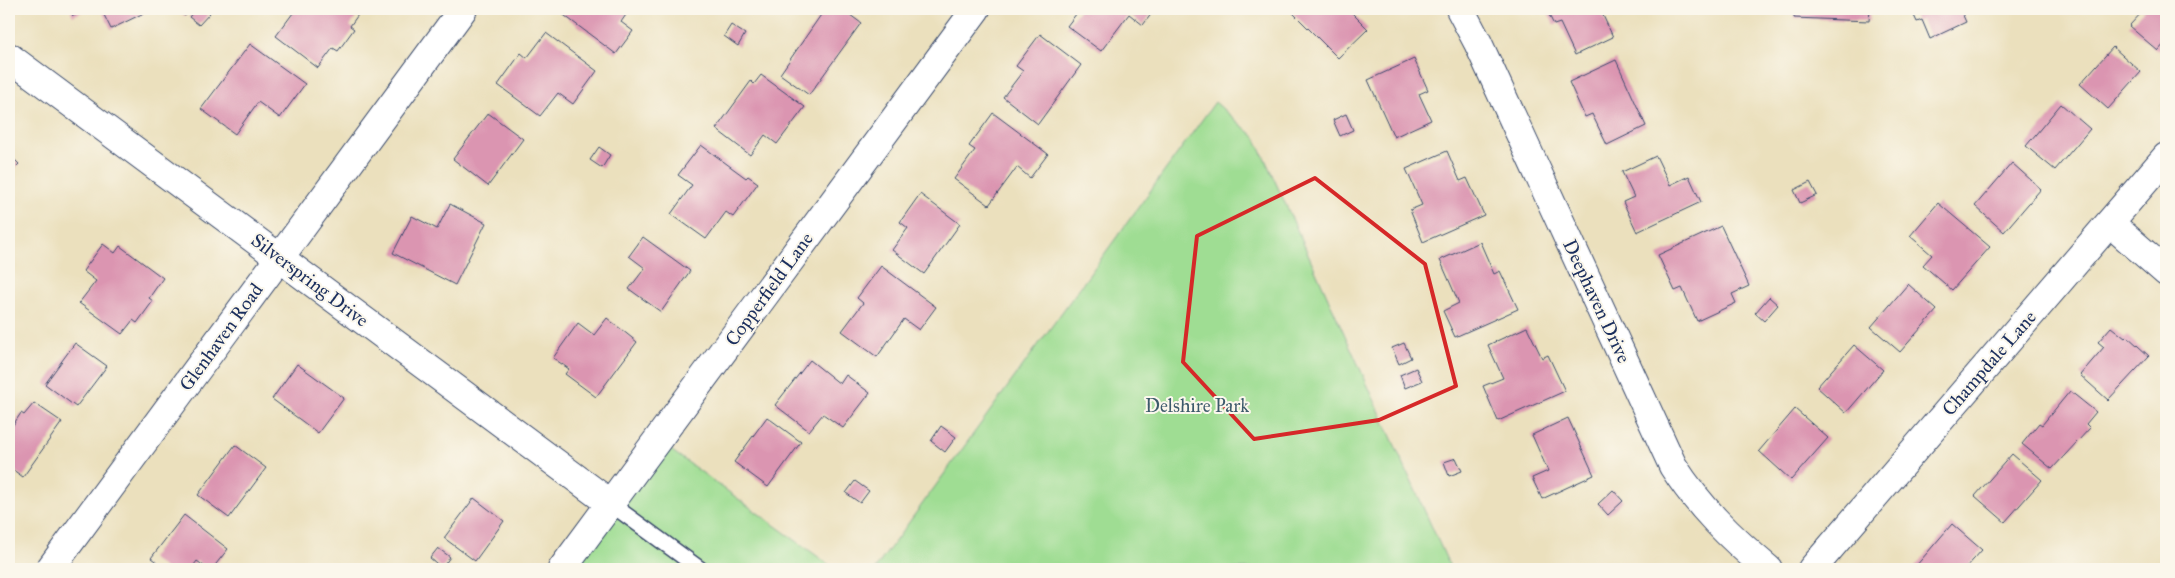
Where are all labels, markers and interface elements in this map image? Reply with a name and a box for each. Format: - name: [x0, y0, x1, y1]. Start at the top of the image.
- street label: Silverspring Drive: [246, 228, 373, 332]
- street label: Copperfield Lane: [720, 228, 818, 350]
- street label: Deephaven Drive: [1558, 236, 1636, 367]
- street label: Glenhaven Road: [174, 278, 268, 395]
- street label: Champdale Lane: [1937, 306, 2041, 420]
- park label: Delshire Park: [1145, 394, 1249, 417]

